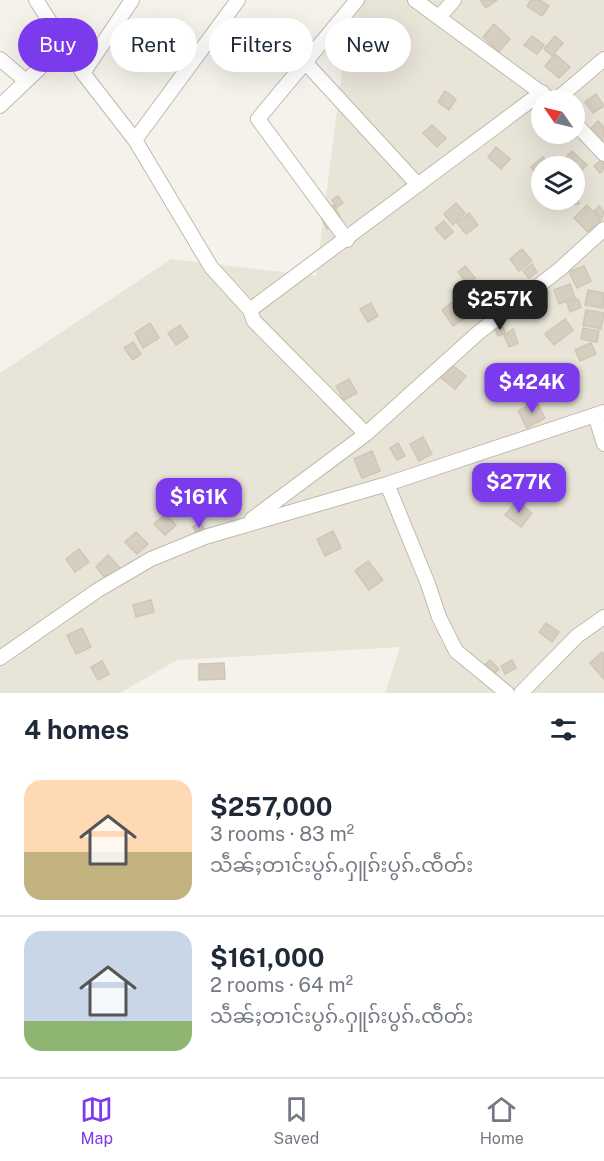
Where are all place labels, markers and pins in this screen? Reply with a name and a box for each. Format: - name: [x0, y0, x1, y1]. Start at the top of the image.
- pin: $257K: [458, 280, 542, 331]
- pin: $424K: [490, 363, 574, 414]
- pin: $277K: [477, 463, 561, 514]
- pin: $161K: [157, 478, 241, 529]

